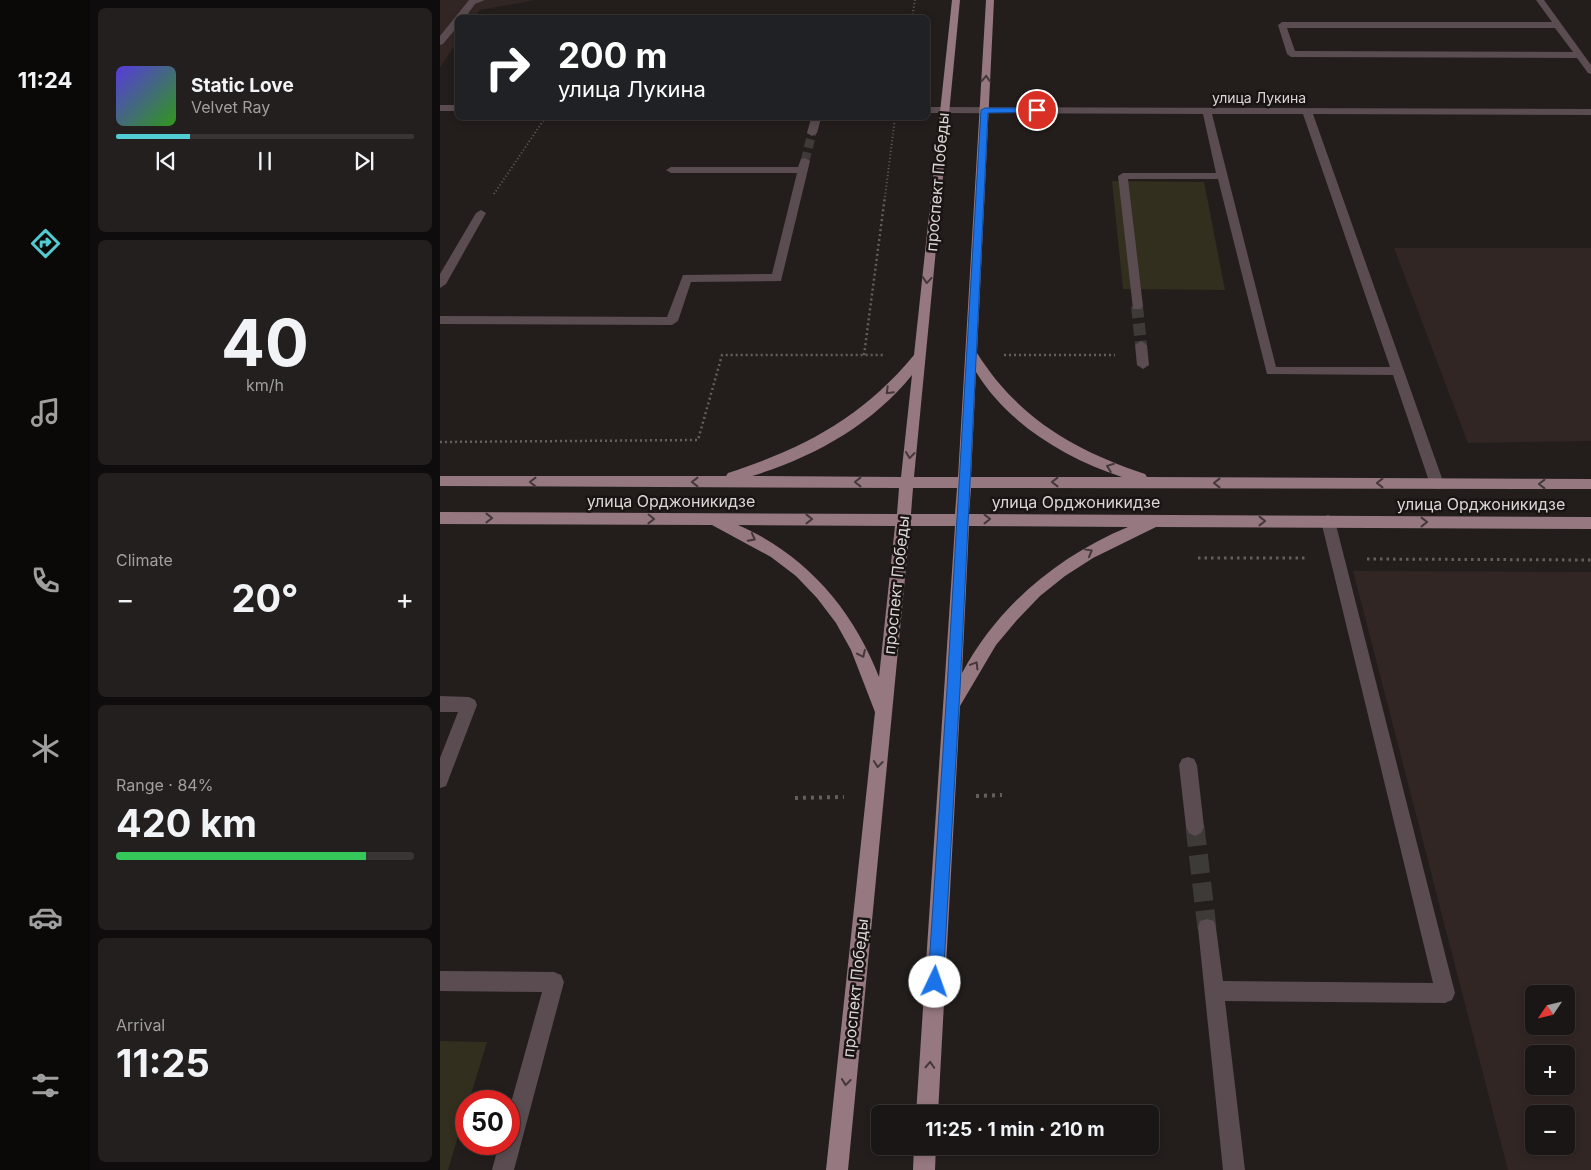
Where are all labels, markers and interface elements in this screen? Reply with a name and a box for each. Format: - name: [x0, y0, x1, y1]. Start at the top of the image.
- text: 200 m: [558, 34, 667, 76]
- icon: right: [475, 35, 540, 100]
- text: 11:24: [18, 67, 72, 93]
- text: Static Love: [191, 74, 294, 97]
- one-way arrow: [981, 75, 992, 83]
- text: улица Лукина: [558, 76, 706, 102]
- pin: [1016, 89, 1058, 131]
- street label: улица Лукина: [1212, 89, 1306, 106]
- icon: arrive: [1023, 96, 1051, 124]
- text: Velvet Ray: [191, 97, 270, 117]
- street label: проспект Победы: [921, 112, 953, 252]
- icon: previous: [152, 147, 180, 175]
- icon: pause: [251, 147, 279, 175]
- icon: next: [350, 147, 378, 175]
- icon: directions: [28, 226, 63, 261]
- one-way arrow: [922, 277, 933, 285]
- text: 40: [221, 303, 309, 382]
- text: km/h: [246, 375, 284, 395]
- one-way arrow: [886, 386, 895, 395]
- icon: music: [28, 395, 63, 430]
- one-way arrow: [905, 451, 916, 459]
- one-way arrow: [1106, 463, 1115, 473]
- one-way arrow: [529, 476, 537, 487]
- one-way arrow: [691, 477, 699, 487]
- one-way arrow: [854, 477, 862, 487]
- one-way arrow: [1051, 477, 1058, 487]
- one-way arrow: [1213, 478, 1221, 488]
- one-way arrow: [1376, 478, 1384, 488]
- one-way arrow: [1538, 479, 1546, 489]
- street label: улица Орджоникидзе: [587, 491, 755, 511]
- street label: улица Орджоникидзе: [992, 492, 1160, 512]
- street label: улица Орджоникидзе: [1397, 494, 1565, 514]
- one-way arrow: [485, 513, 493, 523]
- one-way arrow: [648, 514, 655, 524]
- one-way arrow: [805, 514, 813, 524]
- one-way arrow: [983, 514, 991, 525]
- street label: проспект Победы: [879, 515, 913, 655]
- one-way arrow: [1258, 516, 1266, 526]
- one-way arrow: [1421, 517, 1429, 527]
- one-way arrow: [747, 532, 756, 542]
- one-way arrow: [1083, 548, 1092, 558]
- text: Climate: [116, 550, 173, 570]
- icon: phone: [28, 563, 63, 598]
- text: 20°: [231, 575, 299, 621]
- text: −: [116, 582, 135, 616]
- text: +: [395, 582, 414, 616]
- one-way arrow: [856, 649, 866, 658]
- one-way arrow: [968, 661, 978, 670]
- icon: climate: [28, 731, 63, 766]
- one-way arrow: [873, 760, 884, 768]
- text: Range · 84%: [116, 775, 213, 795]
- text: 420 km: [116, 800, 257, 846]
- icon: car: [28, 900, 63, 935]
- street label: проспект Победы: [838, 918, 872, 1058]
- position arrow: [908, 955, 960, 1007]
- north arrow: [1525, 985, 1575, 1035]
- map controls: [1525, 985, 1575, 1155]
- text: Arrival: [116, 1015, 165, 1035]
- text: 11:25: [116, 1040, 210, 1086]
- button: +: [1525, 1045, 1575, 1095]
- one-way arrow: [925, 1061, 936, 1069]
- icon: filters: [28, 1068, 63, 1103]
- one-way arrow: [841, 1079, 852, 1087]
- speed limit sign: 50: [455, 1090, 520, 1155]
- button: −: [1525, 1105, 1575, 1155]
- text: 11:25 · 1 min · 210 m: [925, 1118, 1105, 1141]

